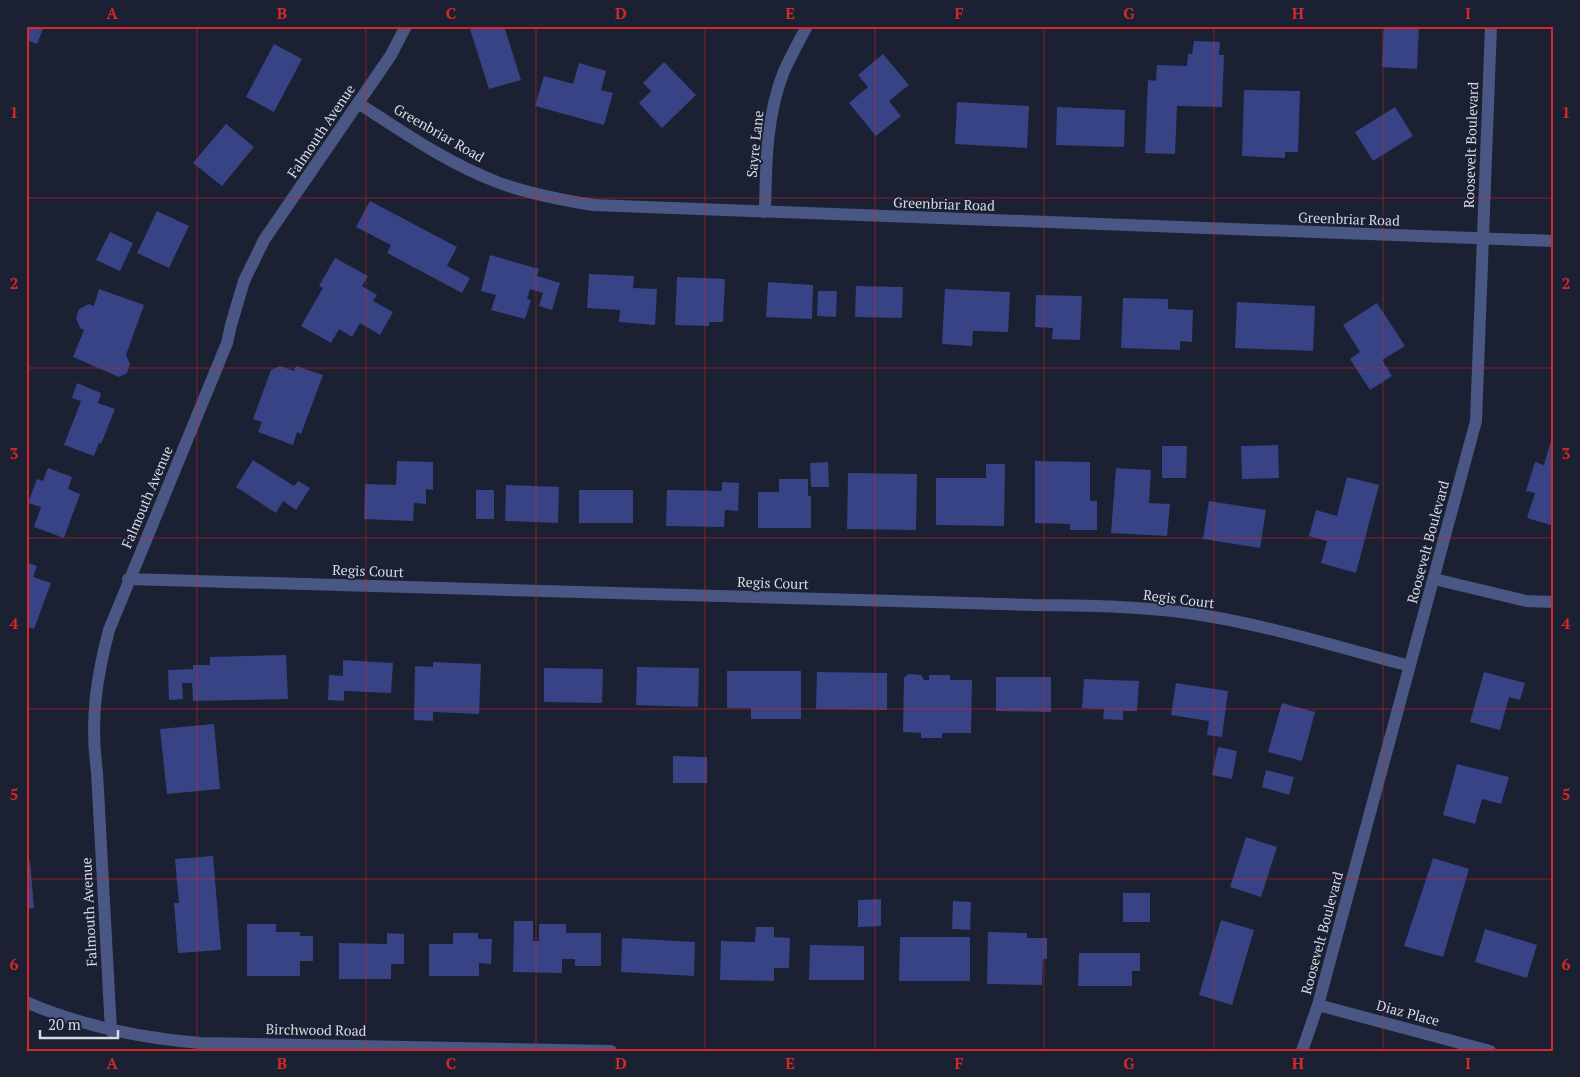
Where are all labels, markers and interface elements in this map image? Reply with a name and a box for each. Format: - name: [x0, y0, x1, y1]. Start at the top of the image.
- text: A: [106, 2, 118, 24]
- text: B: [277, 2, 287, 24]
- text: C: [446, 2, 456, 24]
- text: D: [615, 2, 627, 24]
- text: E: [785, 2, 795, 24]
- text: F: [954, 2, 964, 24]
- text: G: [1123, 2, 1135, 24]
- text: H: [1292, 2, 1304, 24]
- text: I: [1465, 2, 1471, 24]
- street label: Falmouth Avenue: [282, 80, 359, 181]
- street label: Roosevelt Boulevard: [1459, 81, 1482, 208]
- street label: Greenbriar Road: [390, 99, 488, 166]
- text: 1: [9, 101, 19, 123]
- text: 1: [1561, 101, 1571, 123]
- street label: Sayre Lane: [742, 109, 767, 179]
- street label: Greenbriar Road: [893, 192, 995, 215]
- street label: Greenbriar Road: [1298, 207, 1400, 230]
- text: 2: [9, 272, 19, 294]
- text: 2: [1561, 272, 1571, 294]
- text: 3: [9, 442, 19, 464]
- text: 3: [1561, 442, 1571, 464]
- street label: Falmouth Avenue: [116, 443, 177, 551]
- street label: Roosevelt Boulevard: [1402, 478, 1453, 605]
- street label: Regis Court: [332, 560, 405, 581]
- street label: Regis Court: [737, 572, 810, 593]
- street label: Regis Court: [1142, 585, 1217, 612]
- text: 4: [9, 612, 19, 634]
- text: 4: [1561, 612, 1571, 634]
- text: 5: [9, 783, 19, 805]
- text: 5: [1561, 783, 1571, 805]
- street label: Falmouth Avenue: [76, 857, 101, 967]
- street label: Roosevelt Boulevard: [1296, 869, 1347, 996]
- text: 6: [9, 953, 19, 975]
- text: 6: [1561, 953, 1571, 975]
- street label: Diaz Place: [1375, 995, 1442, 1030]
- scale bar: [40, 1007, 118, 1039]
- text: 20 m: [48, 1014, 81, 1034]
- street label: Birchwood Road: [265, 1019, 367, 1040]
- text: A: [106, 1052, 118, 1074]
- text: B: [277, 1052, 287, 1074]
- text: C: [446, 1052, 456, 1074]
- text: D: [615, 1052, 627, 1074]
- text: E: [785, 1052, 795, 1074]
- text: F: [954, 1052, 964, 1074]
- text: G: [1123, 1052, 1135, 1074]
- text: H: [1292, 1052, 1304, 1074]
- text: I: [1465, 1052, 1471, 1074]

